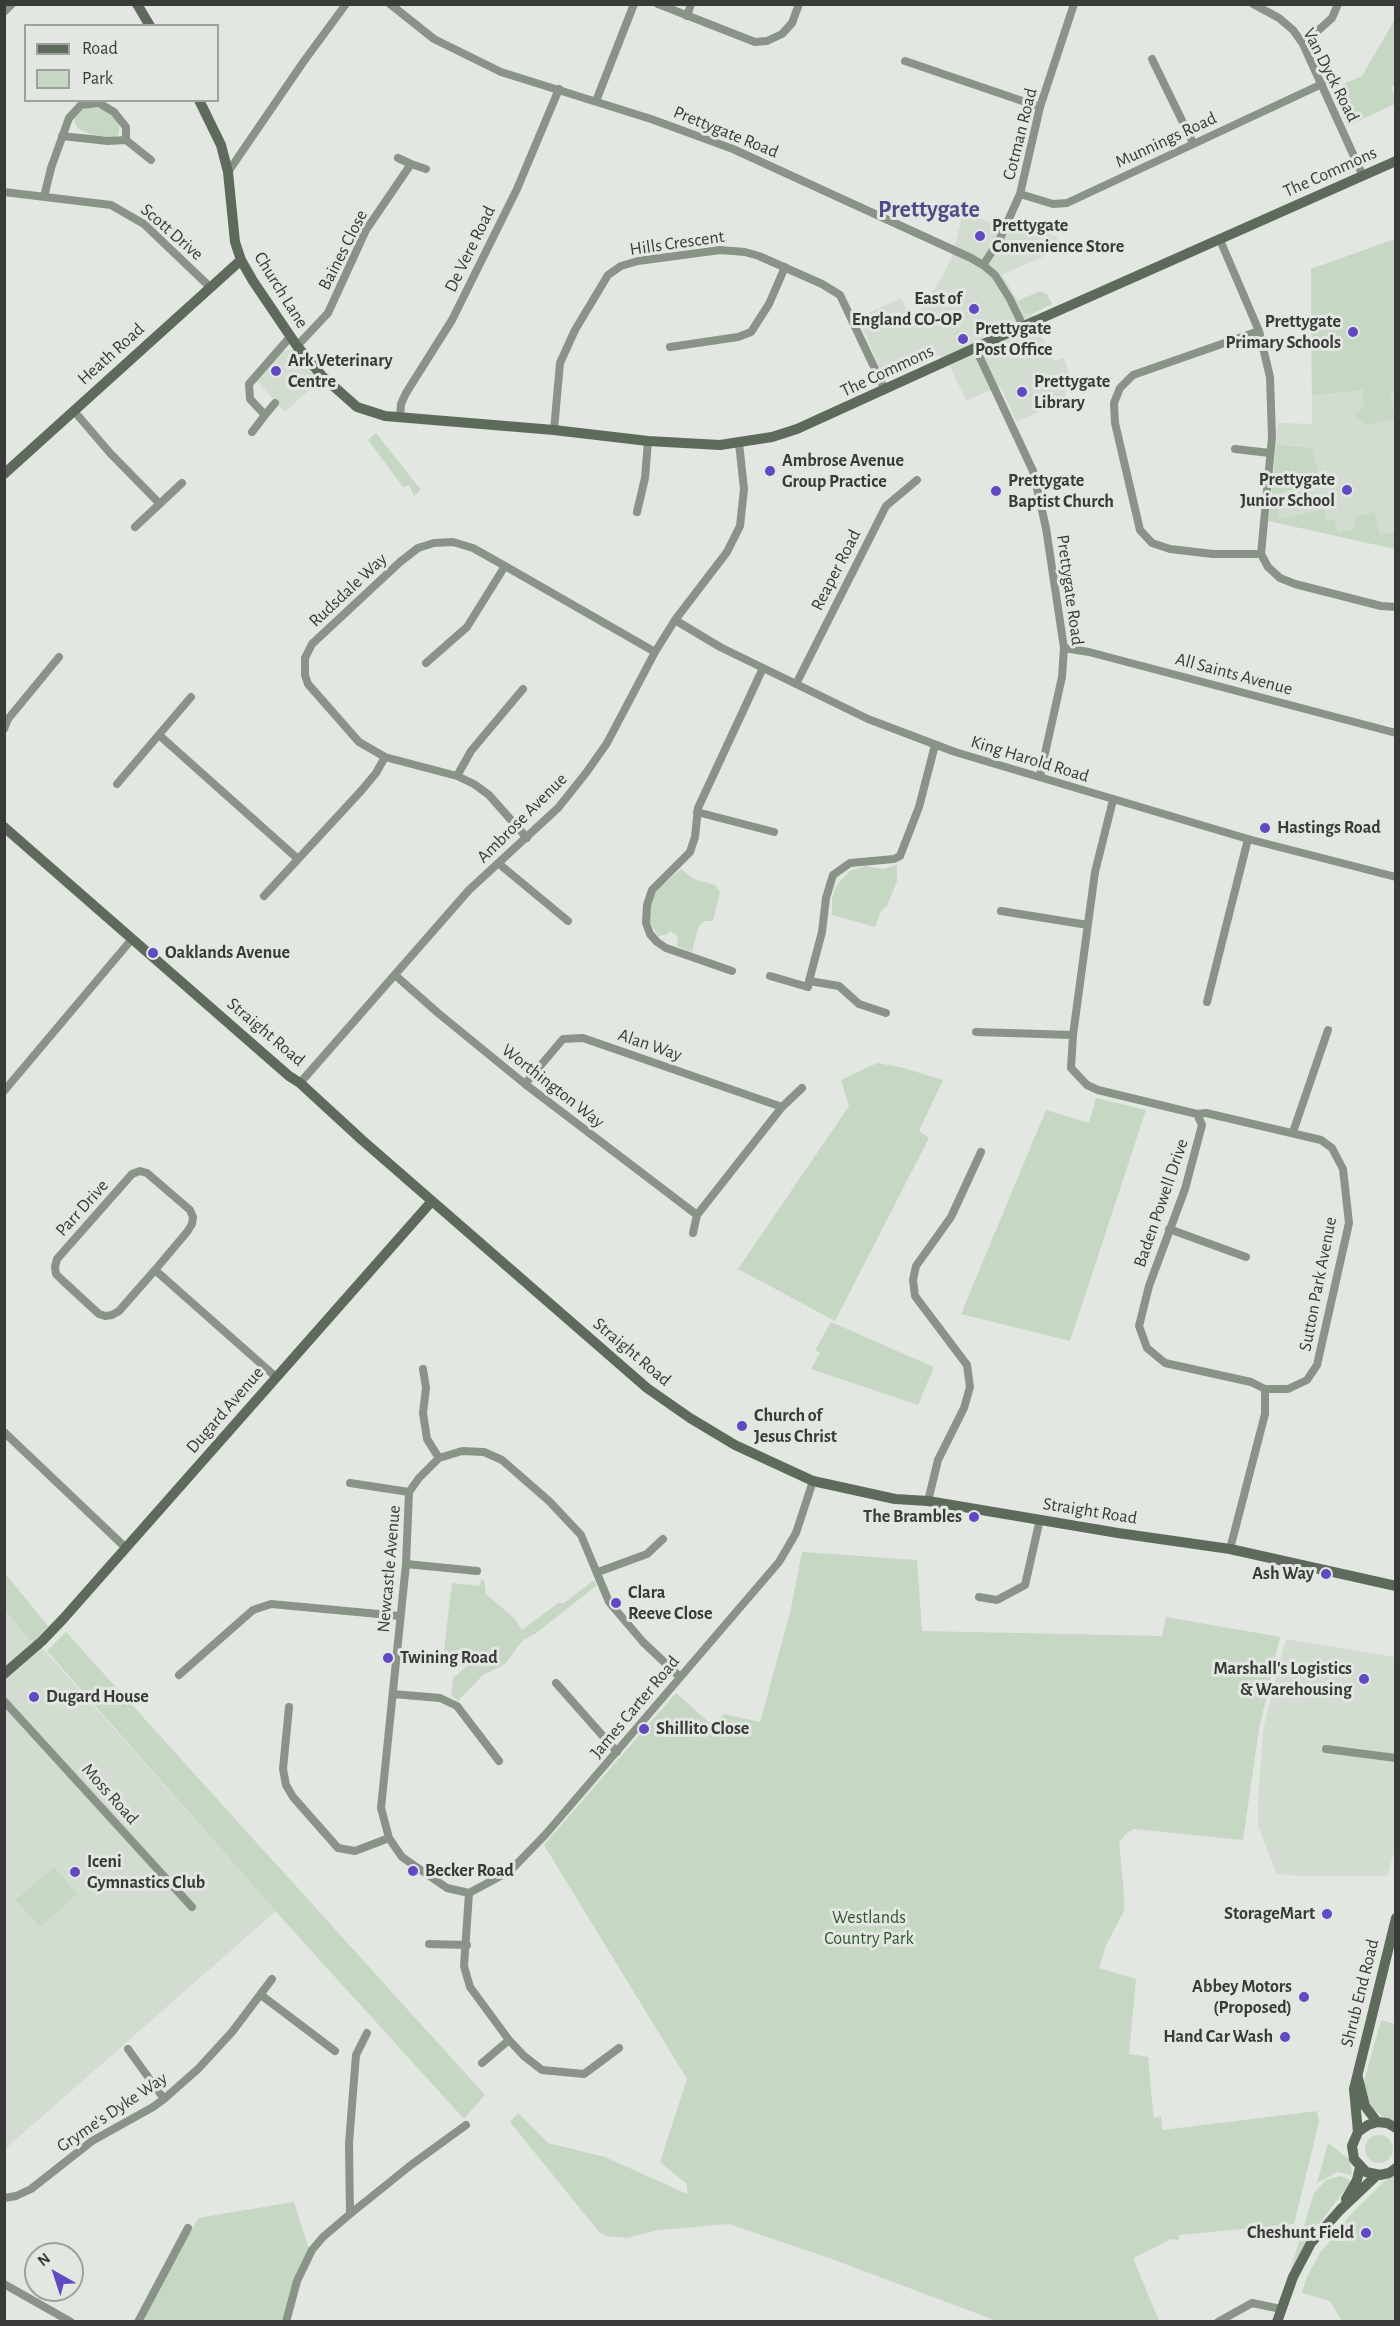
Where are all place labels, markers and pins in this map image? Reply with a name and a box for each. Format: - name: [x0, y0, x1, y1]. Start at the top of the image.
- place label: Prettygate Convenience Store: [992, 215, 1124, 258]
- marker: Prettygate Convenience Store: [973, 229, 987, 243]
- place label: East of England CO-OP: [852, 288, 962, 330]
- marker: East of England CO-OP: [967, 302, 981, 316]
- place label: Prettygate Primary Schools: [1225, 311, 1341, 354]
- place label: Prettygate Post Office: [975, 318, 1053, 360]
- marker: Prettygate Primary Schools: [1346, 325, 1360, 339]
- marker: Prettygate Post Office: [956, 332, 970, 346]
- place label: Ark Veterinary Centre: [288, 350, 393, 392]
- marker: Ark Veterinary Centre: [269, 364, 283, 378]
- place label: Prettygate Library: [1034, 371, 1110, 413]
- marker: Prettygate Library: [1015, 385, 1029, 399]
- place label: Ambrose Avenue Group Practice: [782, 450, 904, 492]
- marker: Ambrose Avenue Group Practice: [763, 464, 777, 478]
- place label: Prettygate Junior School: [1240, 469, 1335, 512]
- place label: Prettygate Baptist Church: [1008, 470, 1114, 512]
- marker: Prettygate Junior School: [1340, 483, 1354, 497]
- marker: Prettygate Baptist Church: [989, 484, 1003, 498]
- place label: Hastings Road: [1277, 817, 1381, 839]
- marker: Hastings Road: [1258, 821, 1272, 835]
- place label: Oaklands Avenue: [165, 942, 290, 964]
- marker: Oaklands Avenue: [146, 946, 160, 960]
- place label: Church of Jesus Christ: [754, 1405, 837, 1448]
- marker: Church of Jesus Christ: [735, 1419, 749, 1433]
- place label: The Brambles: [863, 1506, 962, 1528]
- marker: The Brambles: [967, 1510, 981, 1524]
- place label: Ash Way: [1252, 1563, 1314, 1585]
- marker: Ash Way: [1319, 1567, 1333, 1581]
- place label: Clara Reeve Close: [628, 1582, 712, 1624]
- marker: Clara Reeve Close: [609, 1596, 623, 1610]
- place label: Twining Road: [400, 1647, 498, 1669]
- marker: Twining Road: [381, 1651, 395, 1665]
- place label: Marshall's Logistics & Warehousing: [1213, 1658, 1352, 1700]
- marker: Marshall's Logistics & Warehousing: [1357, 1672, 1371, 1686]
- place label: Dugard House: [46, 1686, 149, 1708]
- marker: Dugard House: [27, 1690, 41, 1704]
- place label: Shillito Close: [656, 1718, 749, 1740]
- marker: Shillito Close: [637, 1722, 651, 1736]
- place label: Iceni Gymnastics Club: [87, 1851, 205, 1894]
- place label: Becker Road: [425, 1860, 514, 1882]
- marker: Becker Road: [406, 1864, 420, 1878]
- marker: Iceni Gymnastics Club: [68, 1865, 82, 1879]
- place label: StorageMart: [1224, 1903, 1315, 1925]
- marker: StorageMart: [1320, 1907, 1334, 1921]
- place label: Abbey Motors (Proposed): [1192, 1976, 1292, 2018]
- marker: Abbey Motors (Proposed): [1297, 1990, 1311, 2004]
- place label: Hand Car Wash: [1163, 2026, 1273, 2048]
- marker: Hand Car Wash: [1278, 2030, 1292, 2044]
- place label: Cheshunt Field: [1247, 2222, 1354, 2244]
- marker: Cheshunt Field: [1359, 2226, 1373, 2240]

